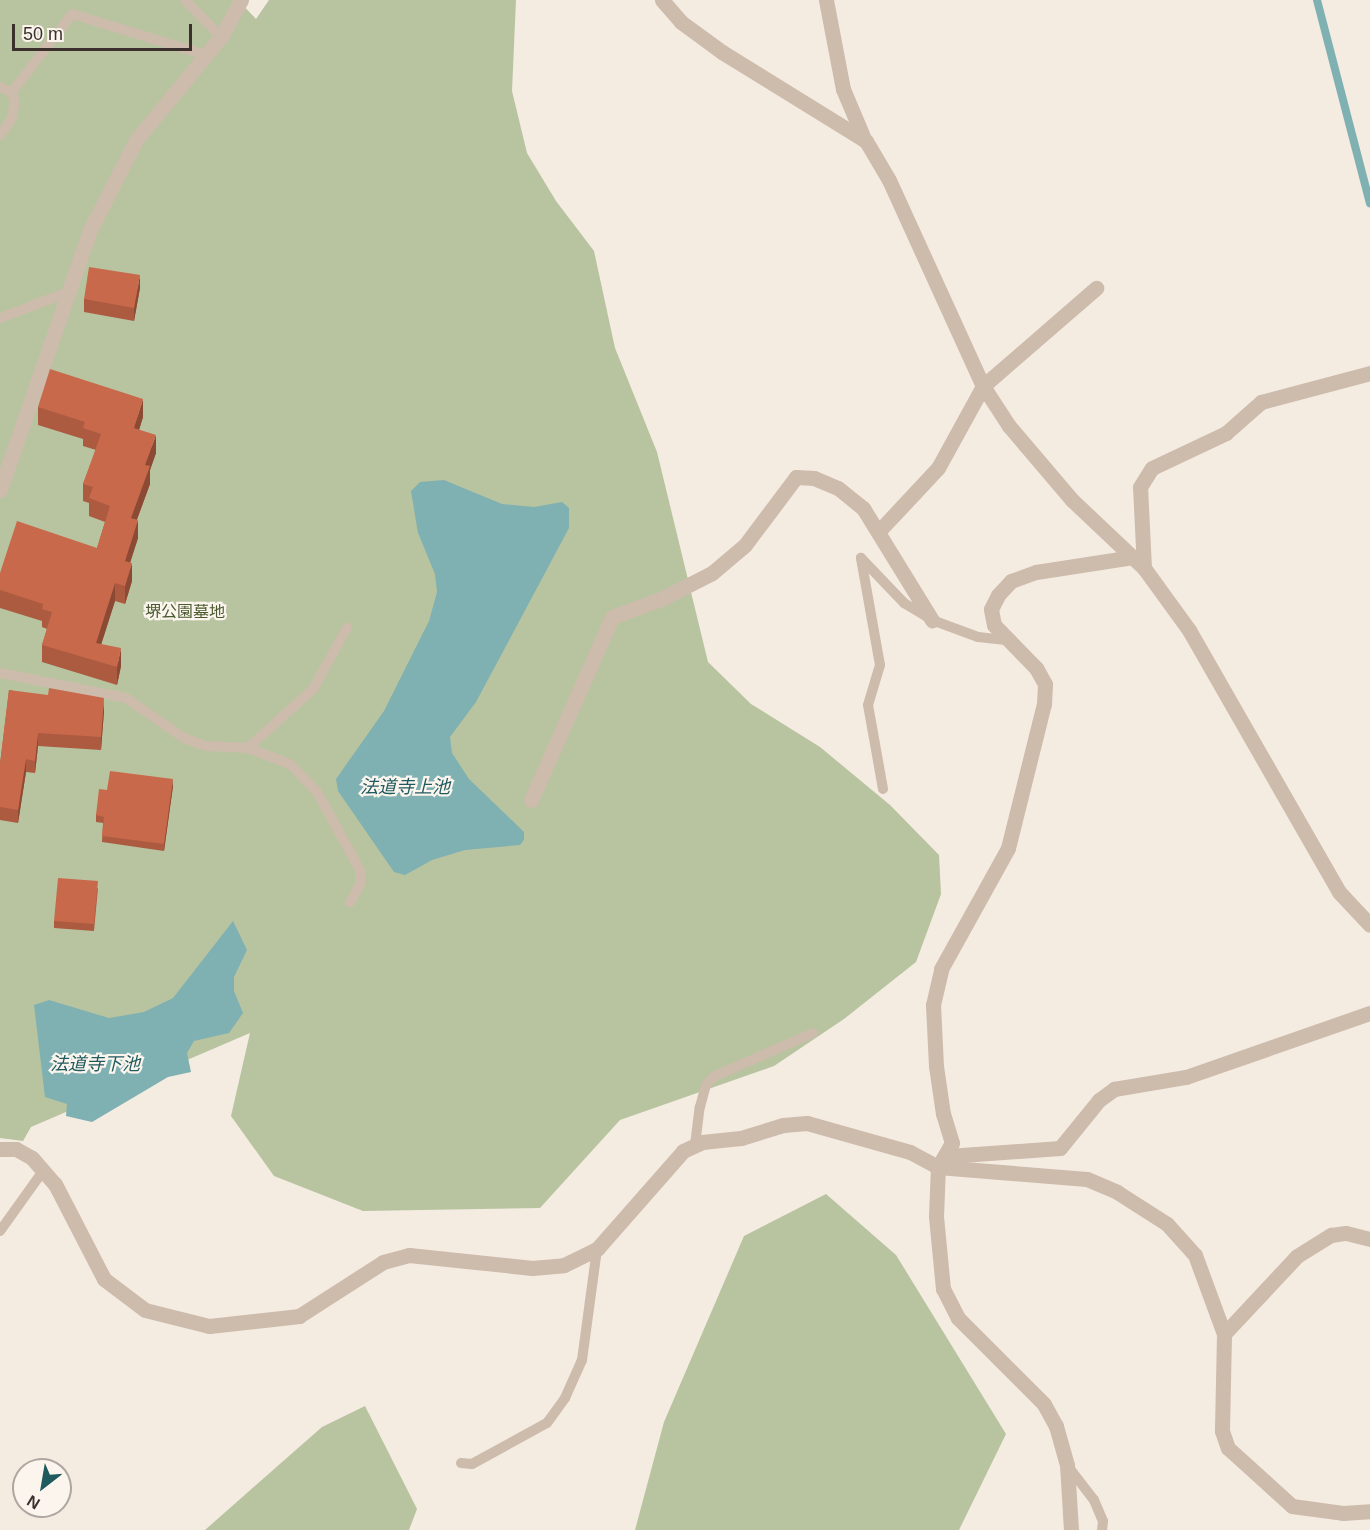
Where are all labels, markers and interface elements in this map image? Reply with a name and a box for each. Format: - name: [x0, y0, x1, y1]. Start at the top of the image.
- scale bar: [15, 12, 195, 50]
- text: 50 m: [23, 24, 63, 44]
- park label: 堺公園墓地: [145, 602, 225, 622]
- water label: 法道寺上池: [360, 776, 450, 798]
- water label: 法道寺下池: [50, 1053, 140, 1075]
- north arrow: [12, 1458, 72, 1518]
- text: N: [24, 1492, 43, 1512]

